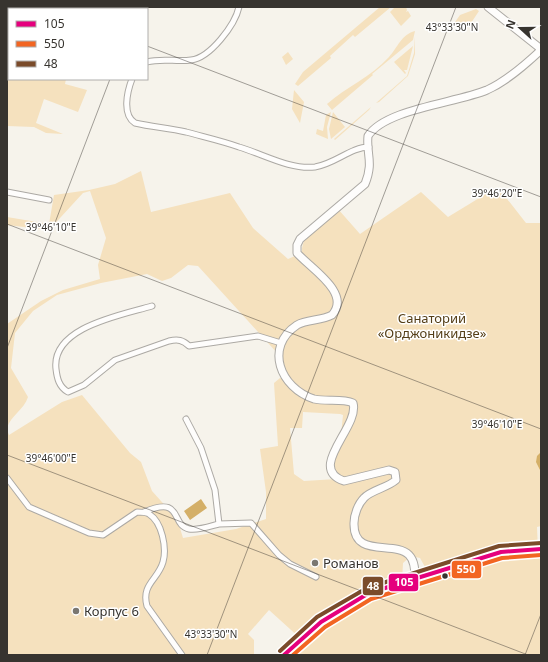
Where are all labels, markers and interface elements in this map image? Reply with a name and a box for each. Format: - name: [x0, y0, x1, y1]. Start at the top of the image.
- legend: [8, 8, 148, 80]
- north arrow: [500, 8, 540, 48]
- text: 105: [44, 15, 65, 32]
- text: N: [502, 17, 519, 31]
- text: 43°33'30"N: [426, 20, 478, 34]
- text: 550: [44, 35, 65, 52]
- text: 48: [44, 55, 58, 72]
- text: 39°46'20"E: [472, 186, 522, 200]
- text: 39°46'10"E: [26, 220, 76, 234]
- park label: Санаторий «Орджоникидзе»: [378, 309, 487, 342]
- text: 39°46'10"E: [472, 417, 522, 431]
- text: 39°46'00"E: [26, 451, 76, 465]
- place label: Романов: [323, 554, 379, 572]
- marker: Романов: [310, 558, 320, 568]
- line badge: 550: [451, 560, 482, 579]
- text: 550: [457, 561, 475, 576]
- unlabelled marker: [440, 571, 450, 581]
- line badge: 105: [388, 573, 419, 592]
- text: 105: [395, 574, 413, 589]
- line badge: 48: [362, 576, 384, 596]
- text: 48: [367, 578, 379, 593]
- place label: Корпус 6: [84, 602, 139, 620]
- marker: Корпус 6: [71, 606, 81, 616]
- text: 43°33'30"N: [185, 627, 237, 641]

